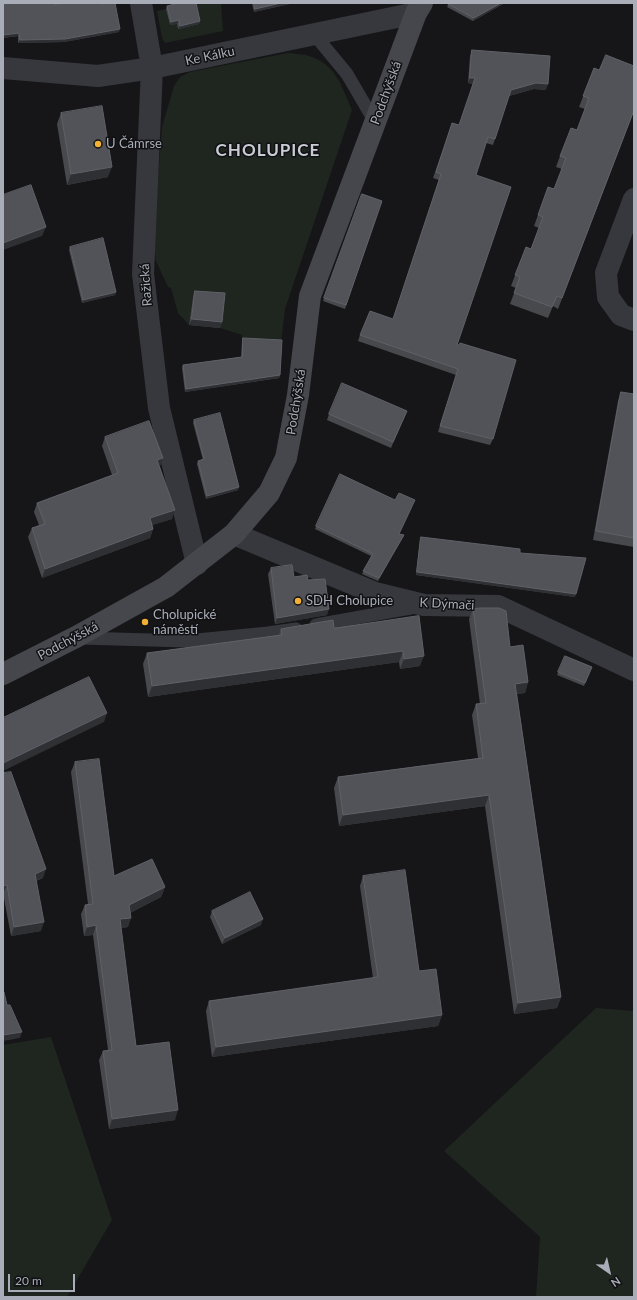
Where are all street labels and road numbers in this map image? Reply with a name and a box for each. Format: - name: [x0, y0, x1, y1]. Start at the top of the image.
- street label: Ke Kálku: [184, 43, 236, 69]
- street label: Podchýšská: [367, 59, 405, 127]
- street label: Ražická: [137, 263, 155, 307]
- street label: Podchýšská: [283, 368, 309, 436]
- street label: K Dýmači: [419, 595, 475, 613]
- street label: Podchýšská: [35, 619, 101, 663]

